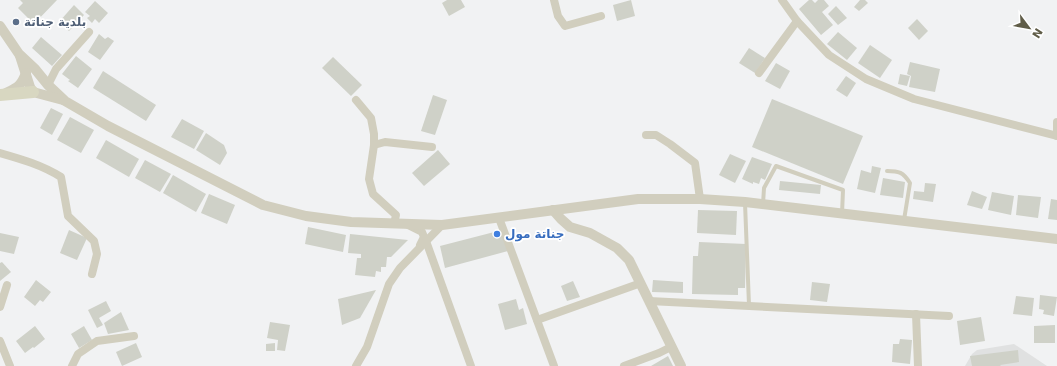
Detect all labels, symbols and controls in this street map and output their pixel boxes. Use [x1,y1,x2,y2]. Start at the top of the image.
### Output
north arrow [1009,8,1049,48]
place label: بلدية جناتة [24,15,86,29]
marker: بلدية جناتة [11,17,21,27]
text: N [1029,26,1045,40]
place label: جناتة مول [505,227,564,242]
marker: جناتة مول [492,229,502,239]

